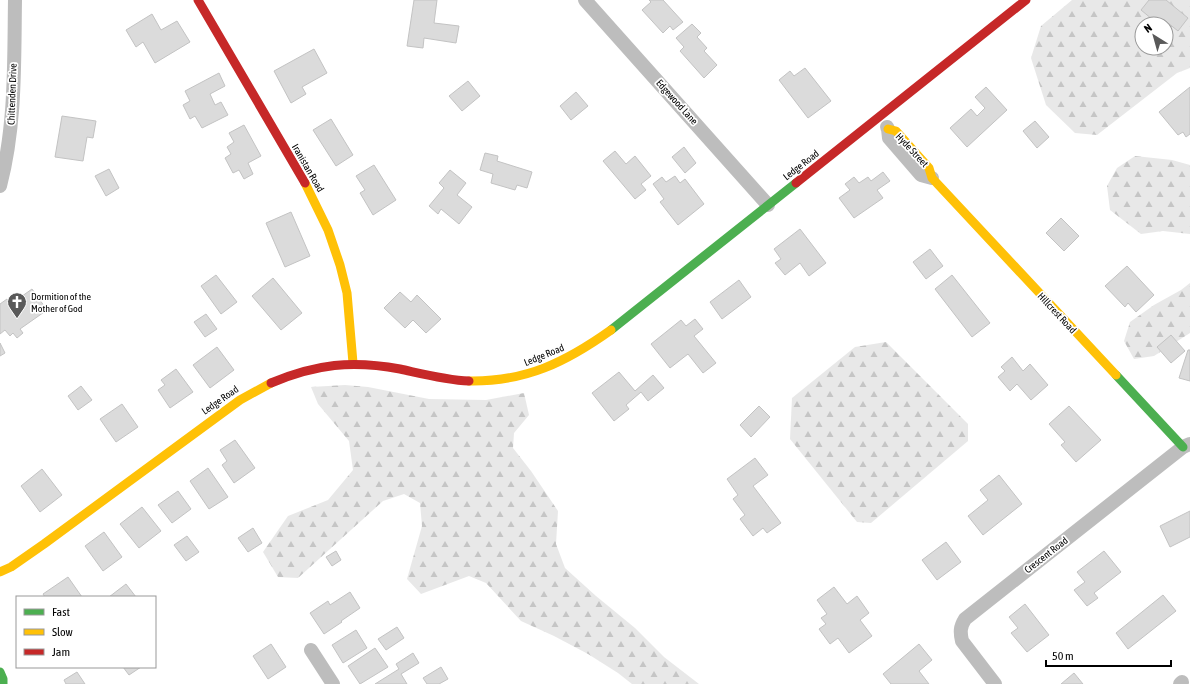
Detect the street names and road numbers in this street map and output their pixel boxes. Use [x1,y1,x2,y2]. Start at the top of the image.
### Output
street label: Chittenden Drive [5,63,19,125]
street label: Edgewood Lane [654,77,700,127]
street label: Hyde Street [894,131,931,169]
street label: Iranistan Road [290,142,326,194]
street label: Ledge Road [781,148,821,182]
street label: Hillcrest Road [1035,290,1079,336]
street label: Ledge Road [522,342,566,368]
street label: Ledge Road [200,383,241,417]
street label: Crescent Road [1022,535,1070,575]

